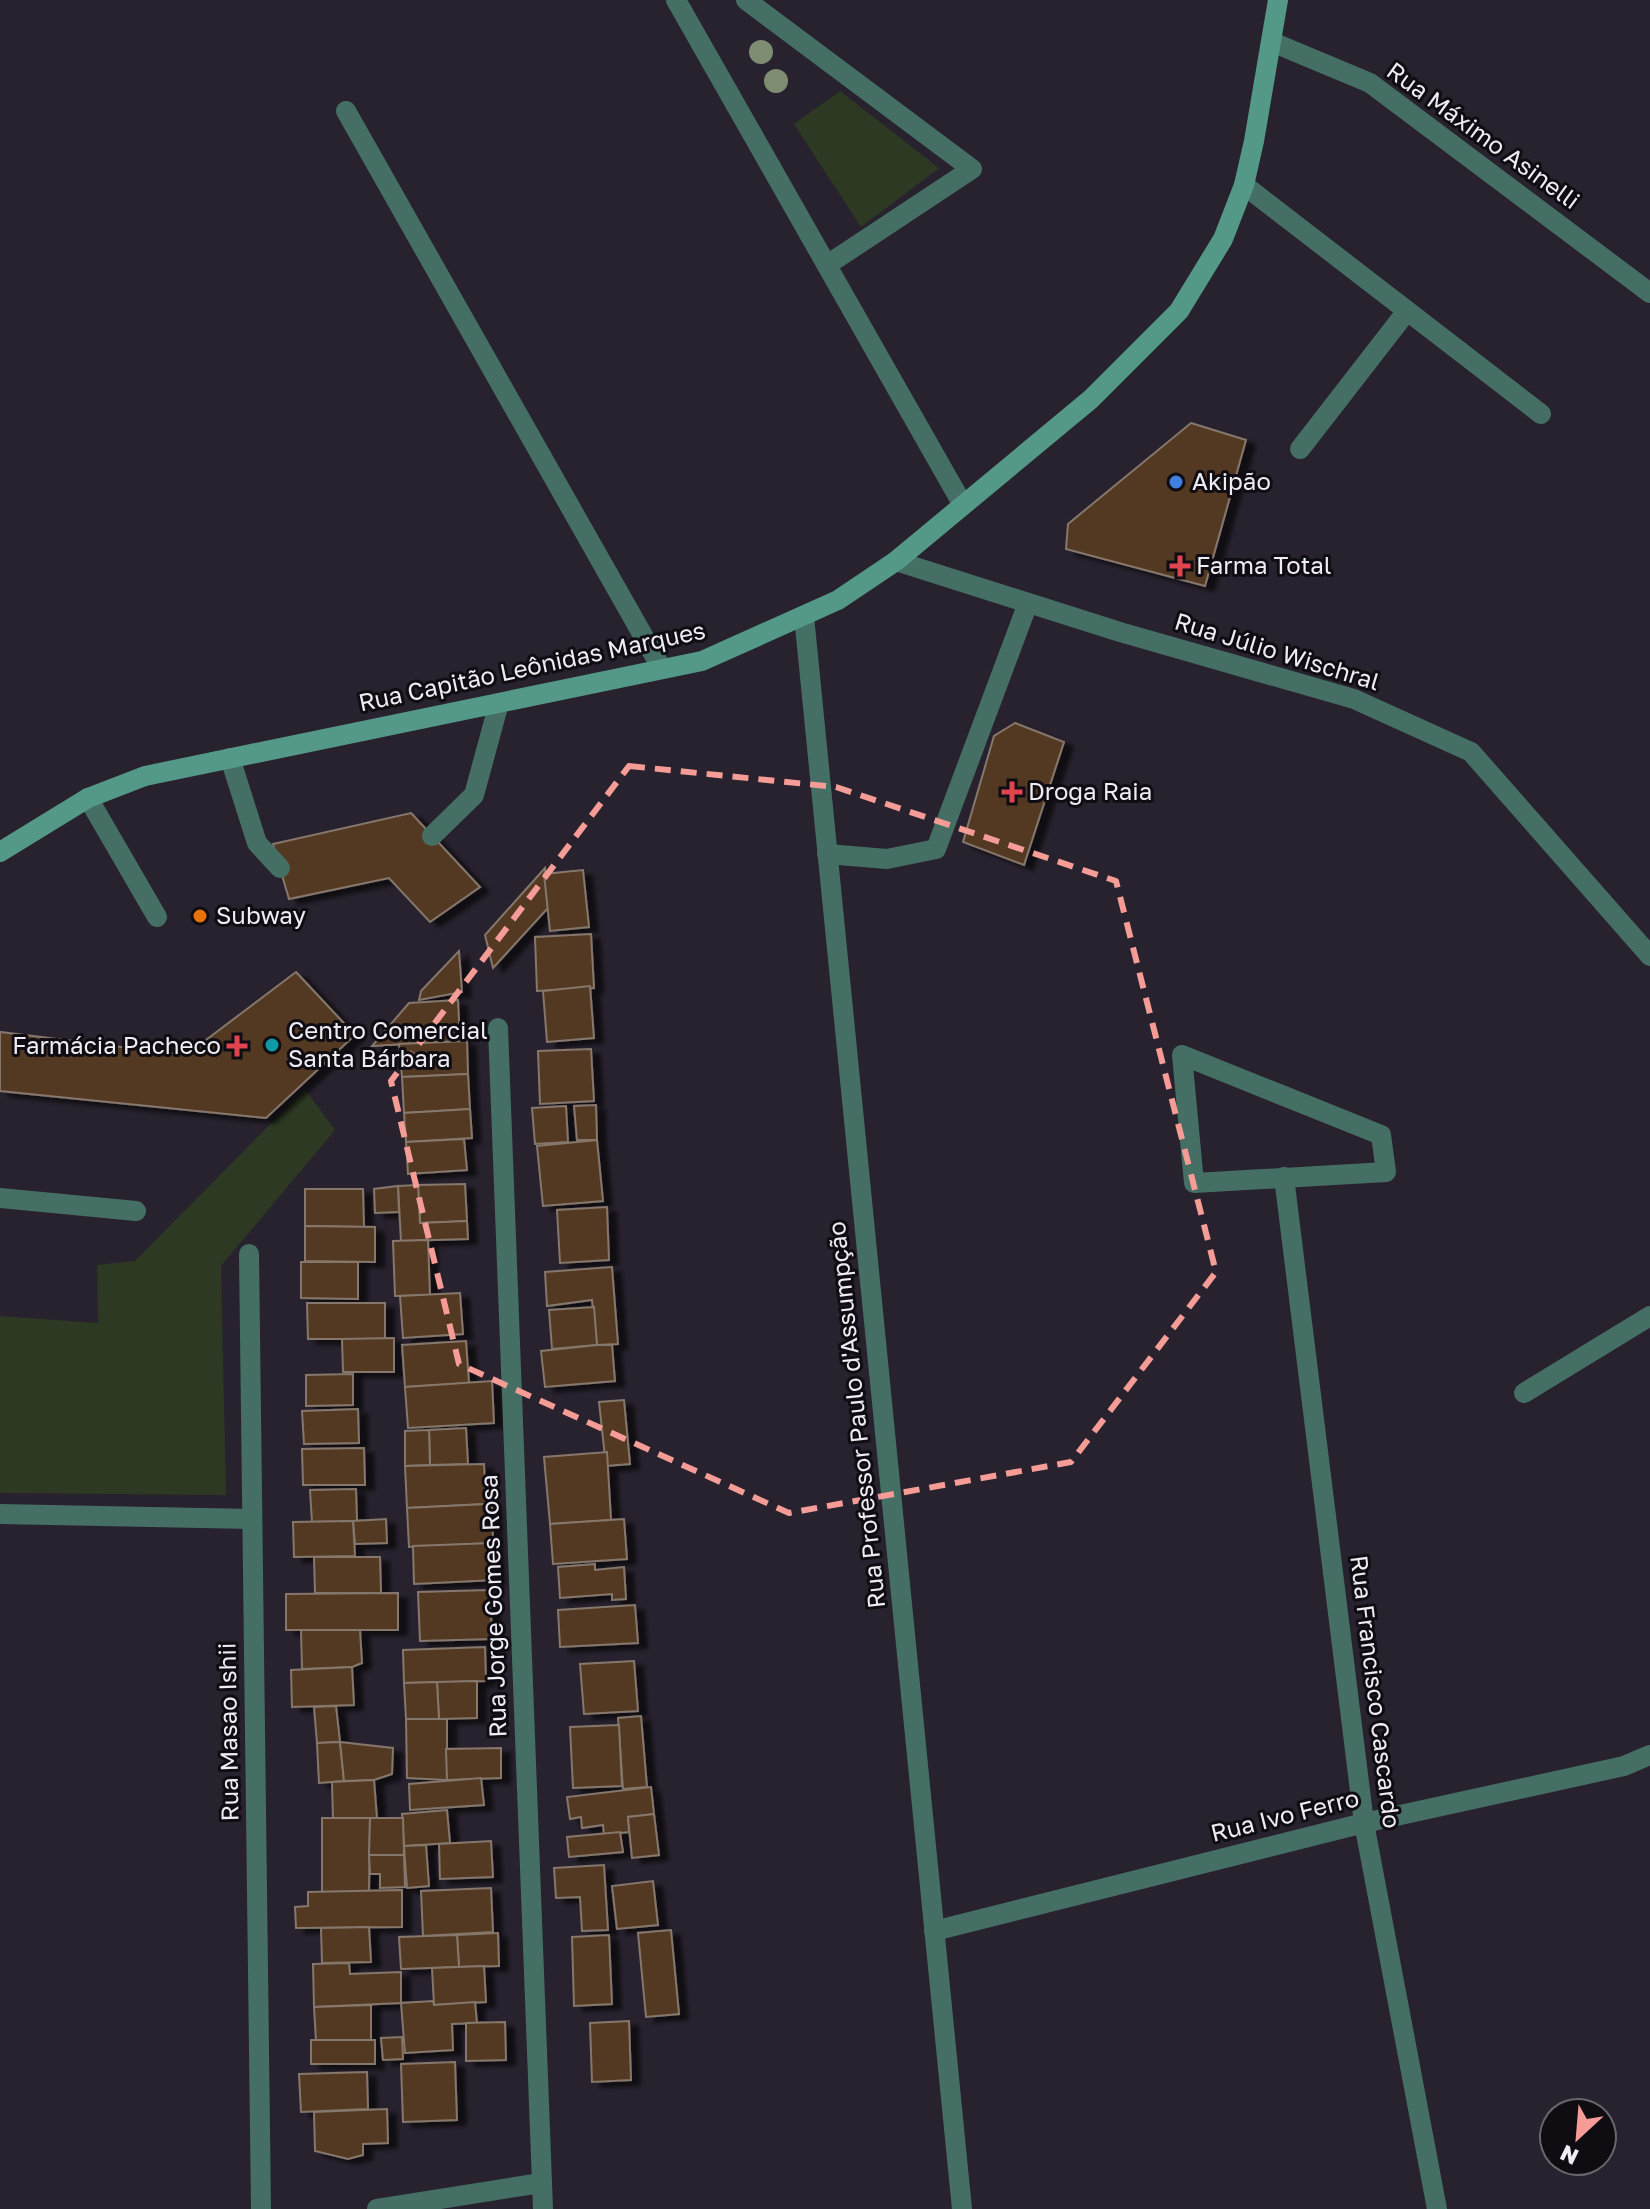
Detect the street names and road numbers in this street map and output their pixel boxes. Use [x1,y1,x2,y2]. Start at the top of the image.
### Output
street label: Rua Máximo Asinelli [1382,55,1586,214]
street label: Rua Júlio Wischral [1172,606,1383,696]
street label: Rua Capitão Leônidas Marques [356,615,708,716]
street label: Rua Professor Paulo d'Assumpção [821,1220,890,1610]
street label: Rua Jorge Gomes Rosa [473,1474,512,1738]
street label: Rua Francisco Cascardo [1345,1554,1408,1830]
street label: Rua Masao Ishii [211,1642,244,1822]
street label: Rua Ivo Ferro [1208,1782,1362,1847]

